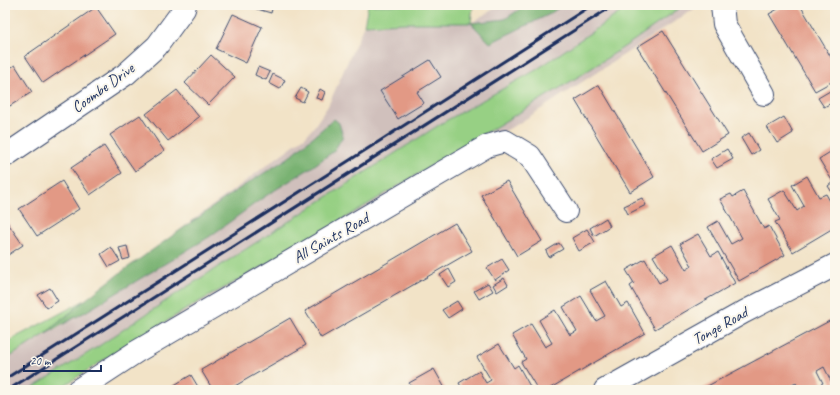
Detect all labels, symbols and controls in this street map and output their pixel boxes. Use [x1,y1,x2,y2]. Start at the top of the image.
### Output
street label: Coombe Drive [68,58,140,117]
street label: All Saints Road [290,207,375,268]
street label: Tonge Road [689,301,754,349]
scale bar [24,347,101,373]
text: 20 m [30,353,52,369]

